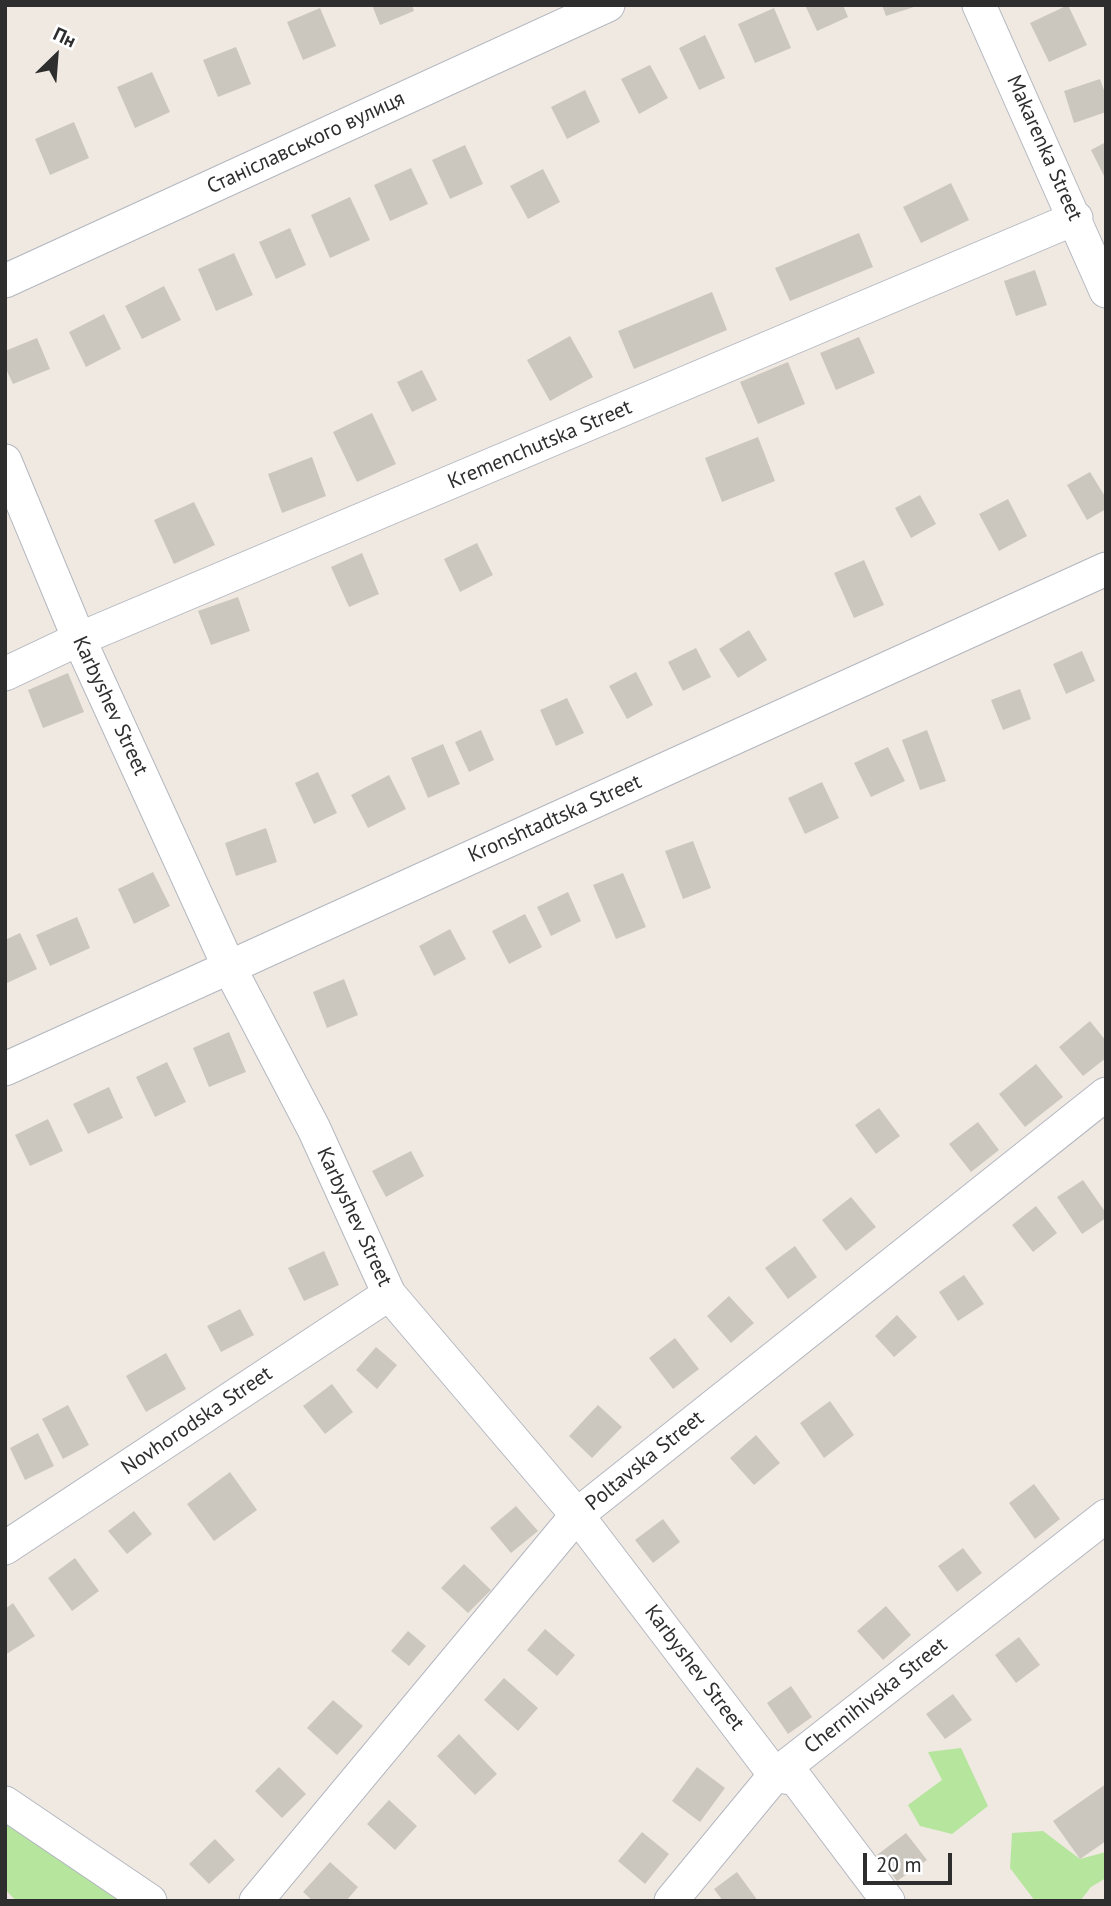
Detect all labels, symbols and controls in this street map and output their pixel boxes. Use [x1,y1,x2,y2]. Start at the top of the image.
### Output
north arrow [21,21,91,91]
text: Пн [50,21,80,53]
street label: Makarenka Street [1001,71,1087,225]
street label: Станіславського вулиця [203,86,409,200]
street label: Kremenchutska Street [444,395,636,495]
street label: Karbyshev Street [67,632,153,780]
street label: Kronshtadtska Street [464,769,646,869]
street label: Karbyshev Street [311,1143,397,1291]
street label: Novhorodska Street [117,1361,277,1481]
street label: Poltavska Street [581,1406,709,1516]
street label: Karbyshev Street [639,1600,749,1736]
street label: Chernihivska Street [800,1632,952,1760]
scale bar [866,1840,955,1884]
text: 20 m [876,1851,922,1878]

